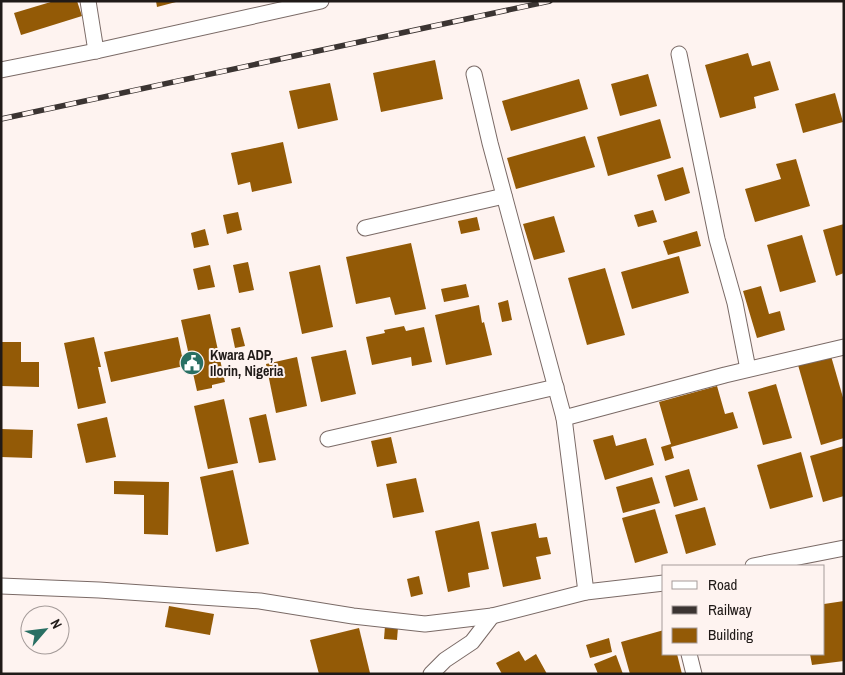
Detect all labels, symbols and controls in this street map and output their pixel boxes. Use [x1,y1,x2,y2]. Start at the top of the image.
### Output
place label: Kwara ADP, Ilorin, Nigeria [210,346,284,380]
public building icon: Kwara ADP, Ilorin, Nigeria [179,350,205,376]
legend [662,565,825,655]
text: Road [708,574,737,595]
text: Railway [708,599,753,620]
north arrow [20,605,70,655]
text: N [47,616,66,632]
text: Building [708,624,753,645]

